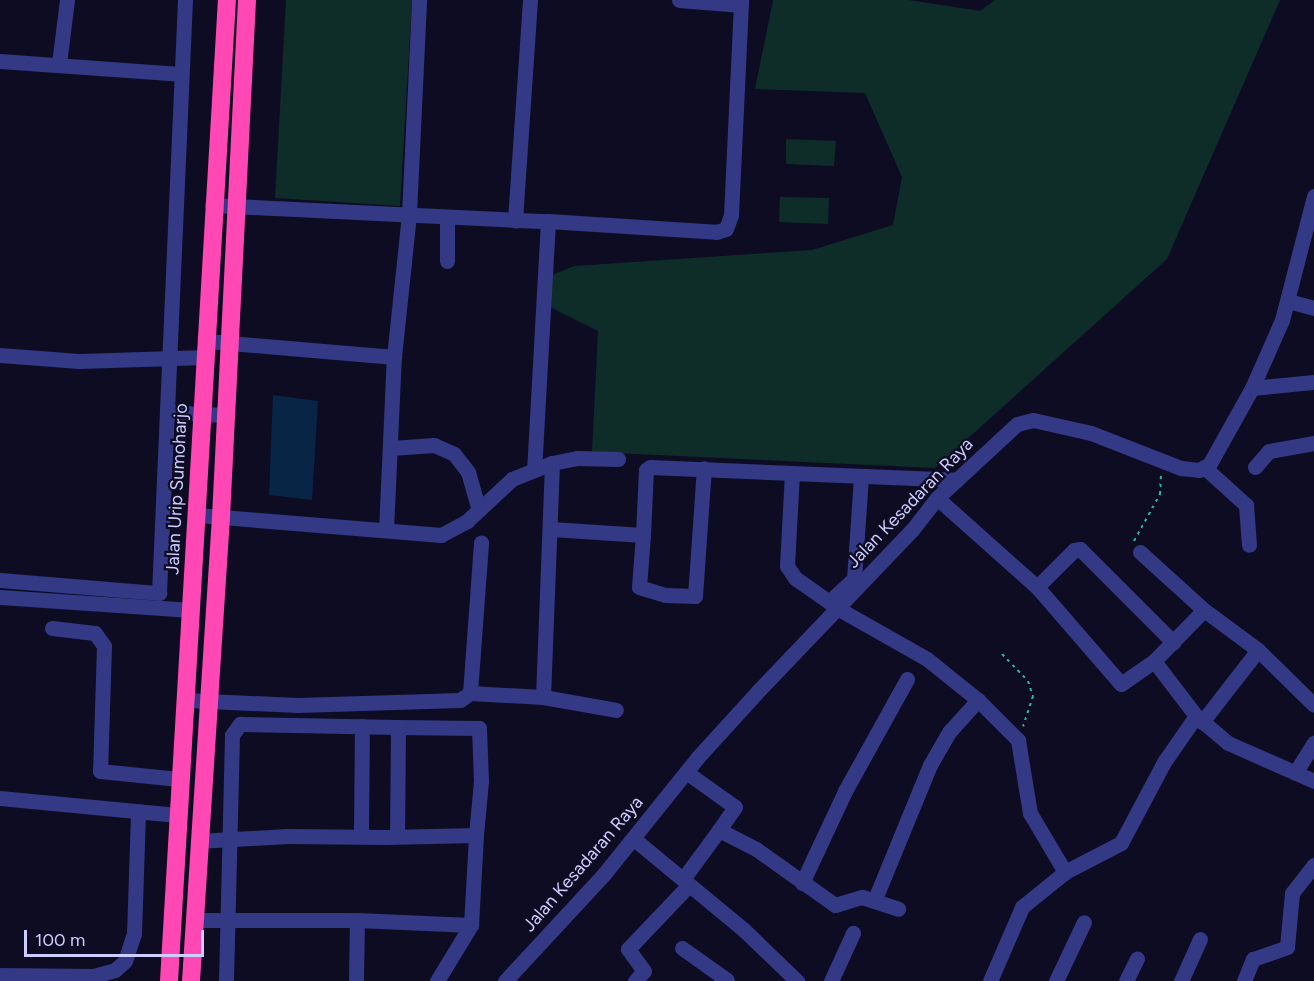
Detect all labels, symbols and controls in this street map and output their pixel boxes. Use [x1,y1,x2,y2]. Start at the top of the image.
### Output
street label: Jalan Urip Sumoharjo [162,403,192,575]
street label: Jalan Kesadaran Raya [842,433,978,573]
street label: Jalan Kesadaran Raya [518,792,648,936]
scale bar [27,918,207,956]
text: 100 m [35,929,85,951]

